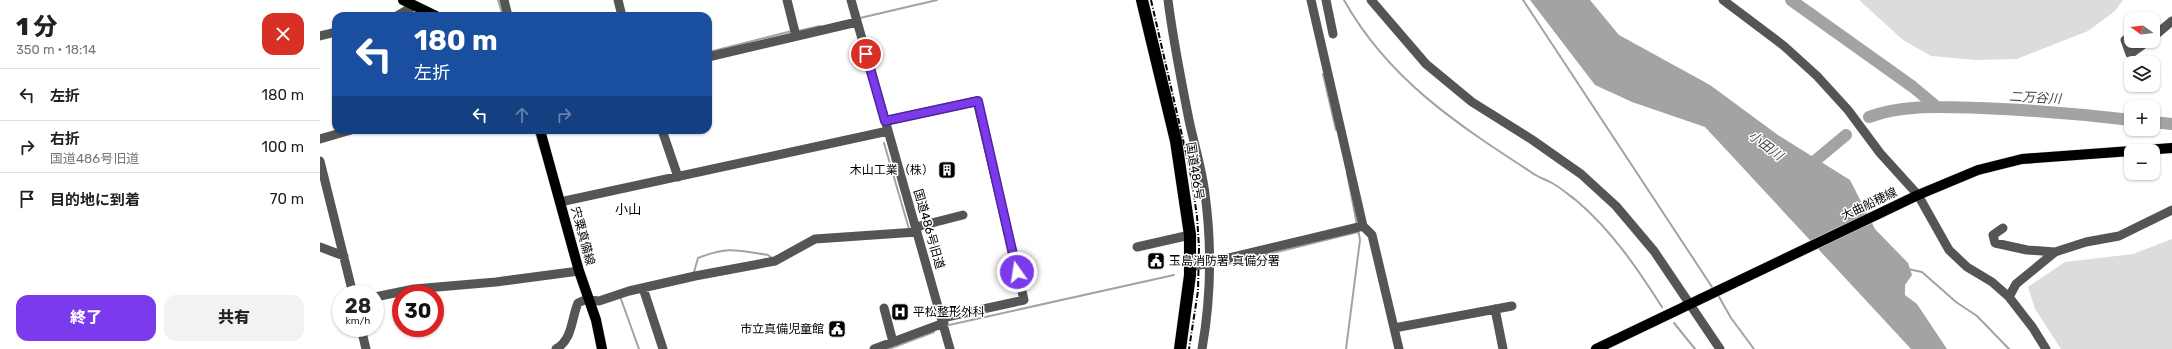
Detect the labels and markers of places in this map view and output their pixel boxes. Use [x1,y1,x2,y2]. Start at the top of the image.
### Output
pin [849,37,883,71]
building icon: 木山工業（株） [937,160,957,180]
place label: 木山工業（株） [850,163,934,177]
public building icon: 玉島消防署 真備分署 [1146,251,1166,271]
place label: 玉島消防署 真備分署 [1169,254,1280,268]
hospital icon: 平松整形外科 [890,302,910,322]
place label: 平松整形外科 [913,305,985,319]
public building icon: 市立真備児童館 [827,319,847,339]
place label: 市立真備児童館 [740,322,824,336]

